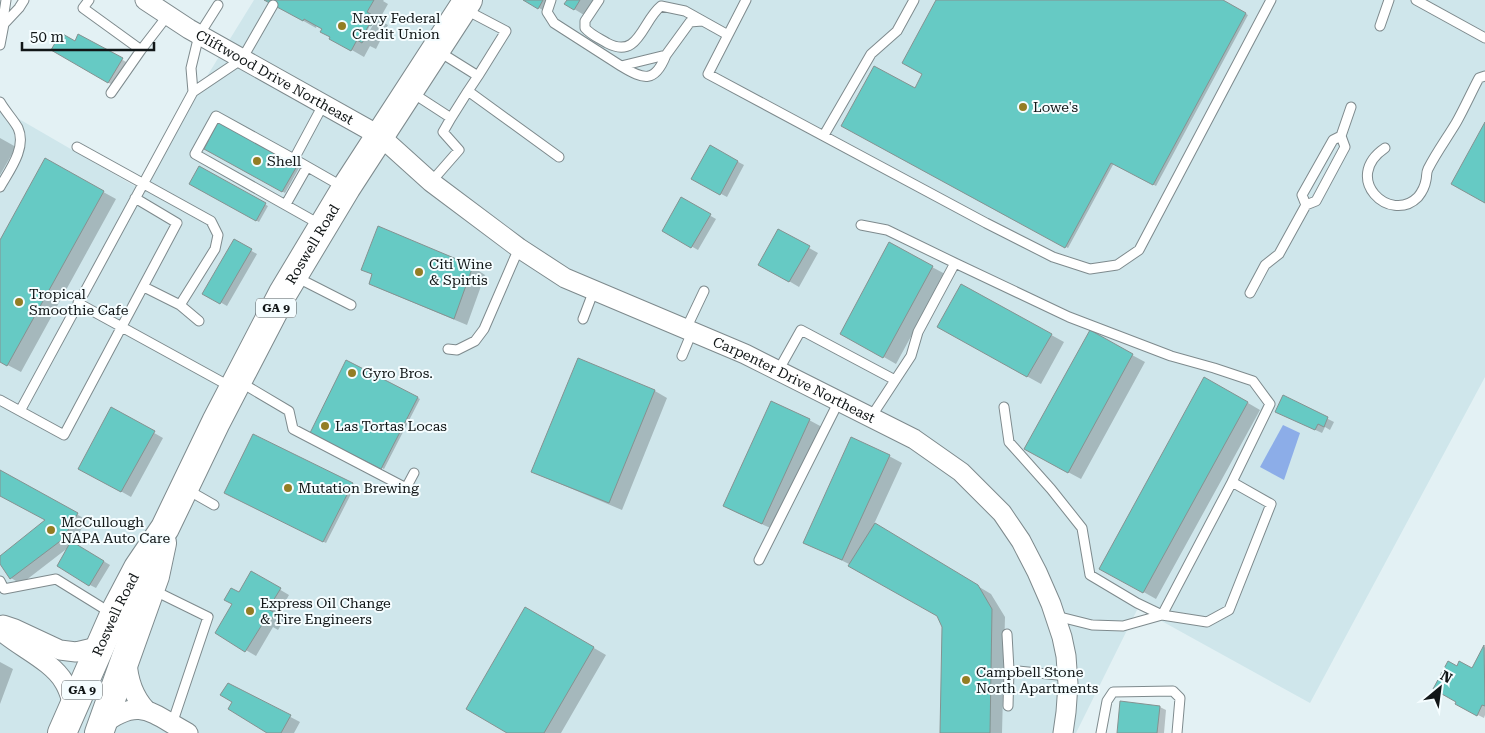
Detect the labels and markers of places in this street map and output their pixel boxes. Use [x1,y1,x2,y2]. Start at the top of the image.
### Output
place label: Navy Federal Credit Union [352,10,441,42]
marker: Navy Federal Credit Union [336,20,348,32]
place label: Lowe's [1033,99,1079,115]
marker: Lowe's [1017,101,1029,113]
place label: Shell [267,153,302,169]
marker: Shell [251,155,263,167]
place label: Citi Wine & Spirtis [429,256,493,288]
marker: Citi Wine & Spirtis [413,266,425,278]
place label: Tropical Smoothie Cafe [29,286,129,318]
marker: Tropical Smoothie Cafe [13,296,25,308]
place label: Gyro Bros. [362,365,433,381]
marker: Gyro Bros. [346,367,358,379]
place label: Las Tortas Locas [335,418,447,434]
marker: Las Tortas Locas [319,420,331,432]
place label: Mutation Brewing [298,480,419,496]
marker: Mutation Brewing [282,482,294,494]
place label: McCullough NAPA Auto Care [61,514,170,546]
marker: McCullough NAPA Auto Care [45,524,57,536]
place label: Express Oil Change & Tire Engineers [260,595,391,627]
marker: Express Oil Change & Tire Engineers [244,605,256,617]
place label: Campbell Stone North Apartments [976,664,1099,696]
marker: Campbell Stone North Apartments [960,674,972,686]

